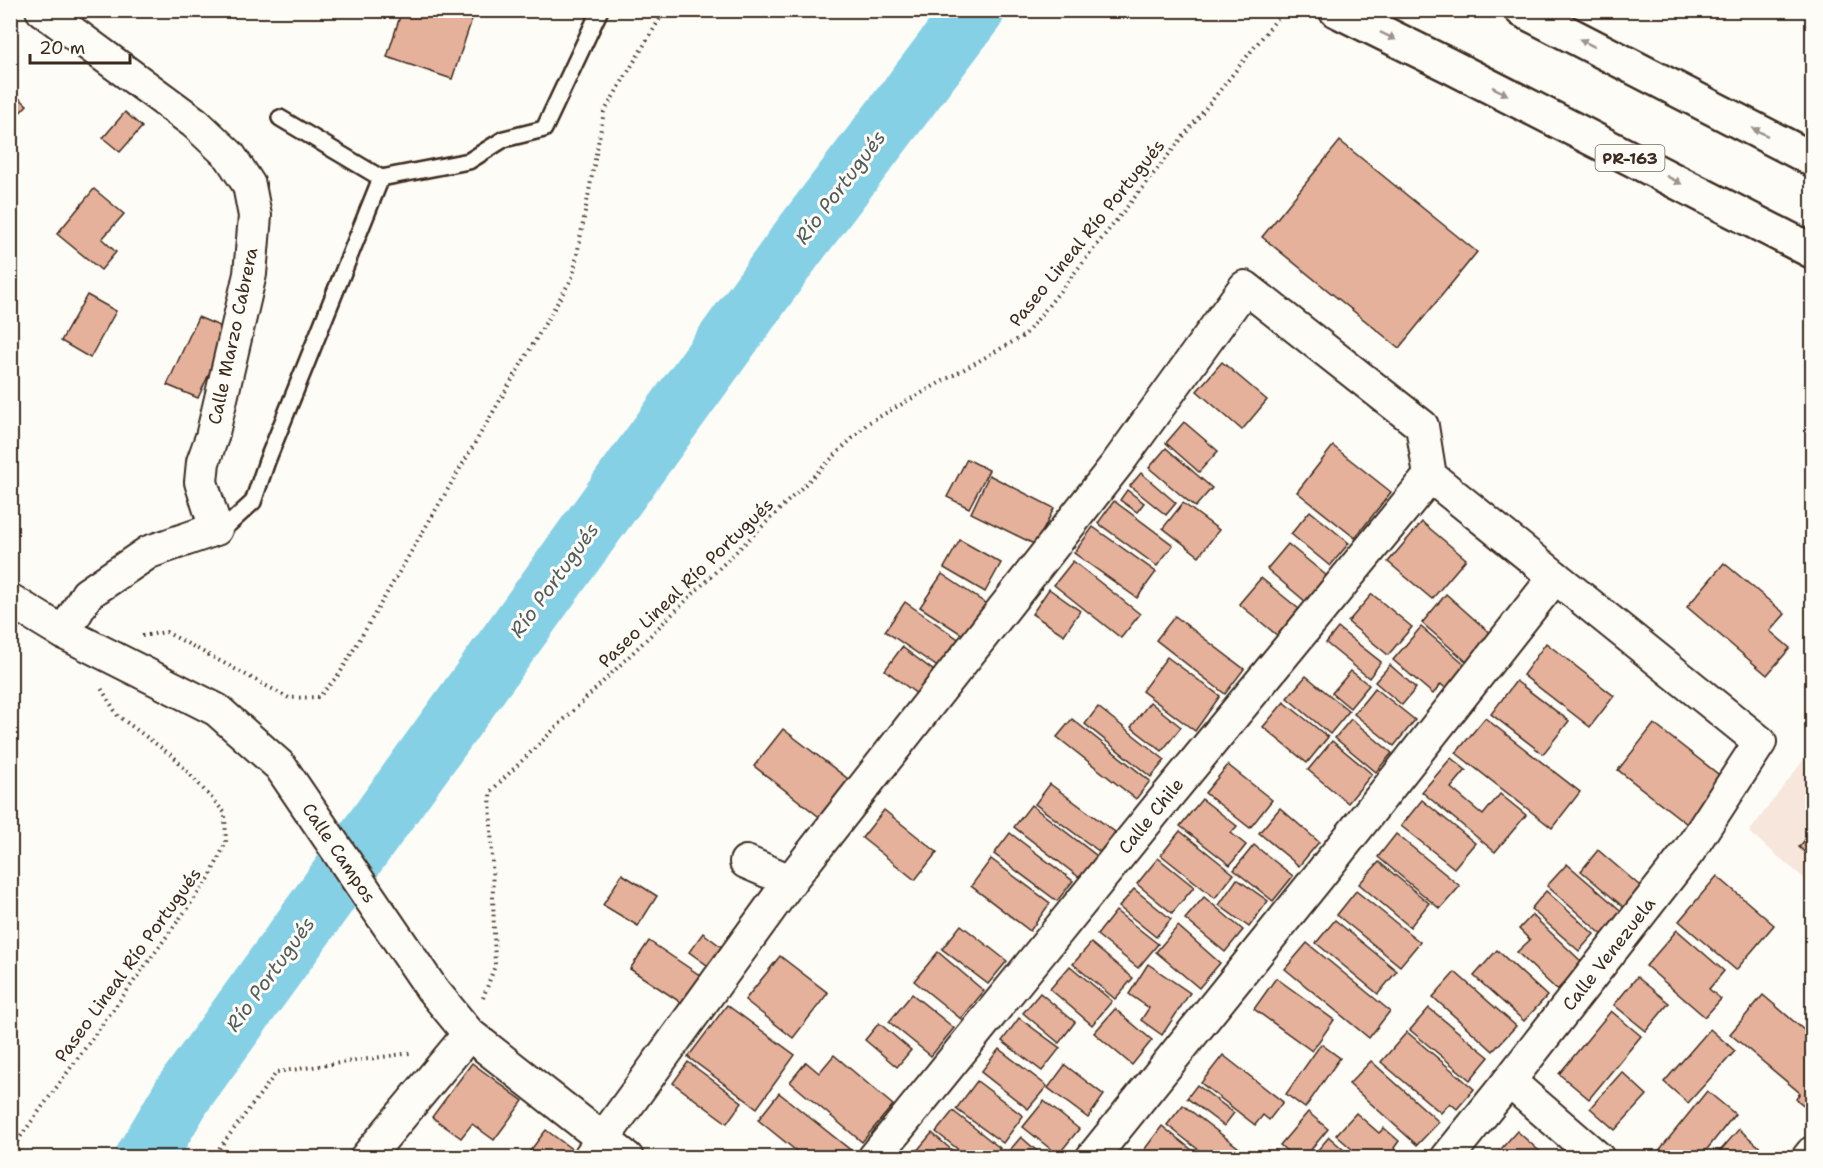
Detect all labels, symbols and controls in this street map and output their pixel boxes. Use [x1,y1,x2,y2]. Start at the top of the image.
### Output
scale bar [30,27,130,65]
one-way arrow [1380,31,1397,41]
text: 20 m [39,36,85,60]
one-way arrow [1578,39,1595,48]
one-way arrow [1491,86,1509,96]
water label: Río Portugués [789,125,891,249]
one-way arrow [1752,127,1769,137]
street label: Paseo Lineal Río Portugués [1004,134,1170,332]
road number: PR-163 [1596,145,1664,171]
one-way arrow [1665,175,1682,185]
street label: Calle Marzo Cabrera [203,245,263,427]
street label: Paseo Lineal Río Portugués [593,493,779,673]
water label: Río Portugués [504,517,604,643]
street label: Calle Chile [1113,773,1189,859]
street label: Calle Campos [297,798,381,908]
street label: Paseo Lineal Río Portugués [49,863,207,1067]
street label: Calle Venezuela [1557,892,1661,1016]
water label: Río Portugués [220,911,320,1037]

